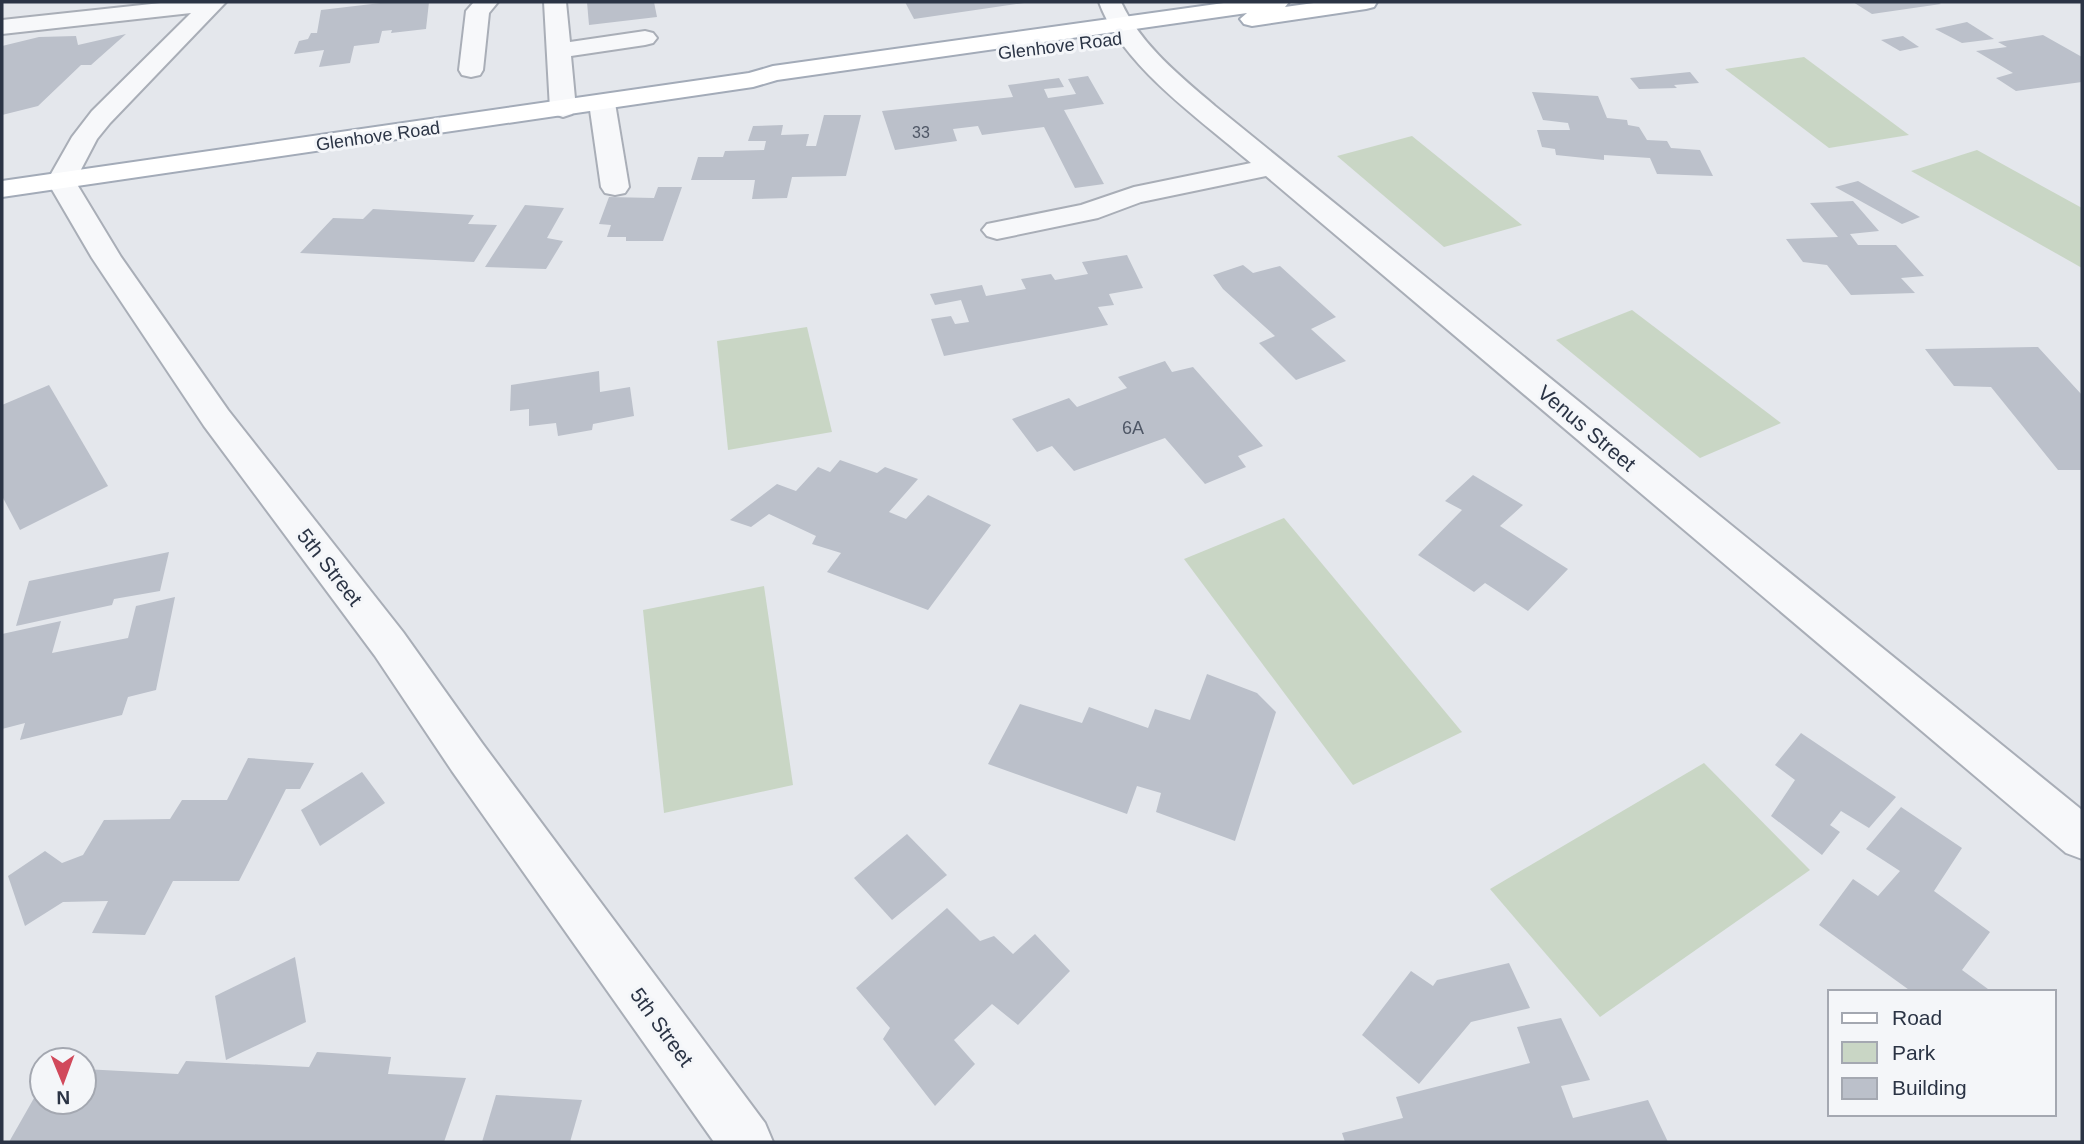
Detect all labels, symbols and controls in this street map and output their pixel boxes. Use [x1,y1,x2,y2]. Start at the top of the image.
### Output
street label: Glenhove Road [997,28,1123,64]
street label: Glenhove Road [315,117,441,155]
house number: 33 [912,124,930,141]
street label: Venus Street [1534,381,1641,476]
house number: 6A [1122,418,1144,438]
street label: 5th Street [293,524,367,610]
street label: 5th Street [626,983,698,1071]
legend [1828,990,2056,1116]
text: Road [1892,1006,1942,1029]
text: Park [1892,1041,1936,1064]
north arrow [28,1046,98,1116]
text: Building [1892,1076,1967,1099]
text: N [56,1087,70,1108]

